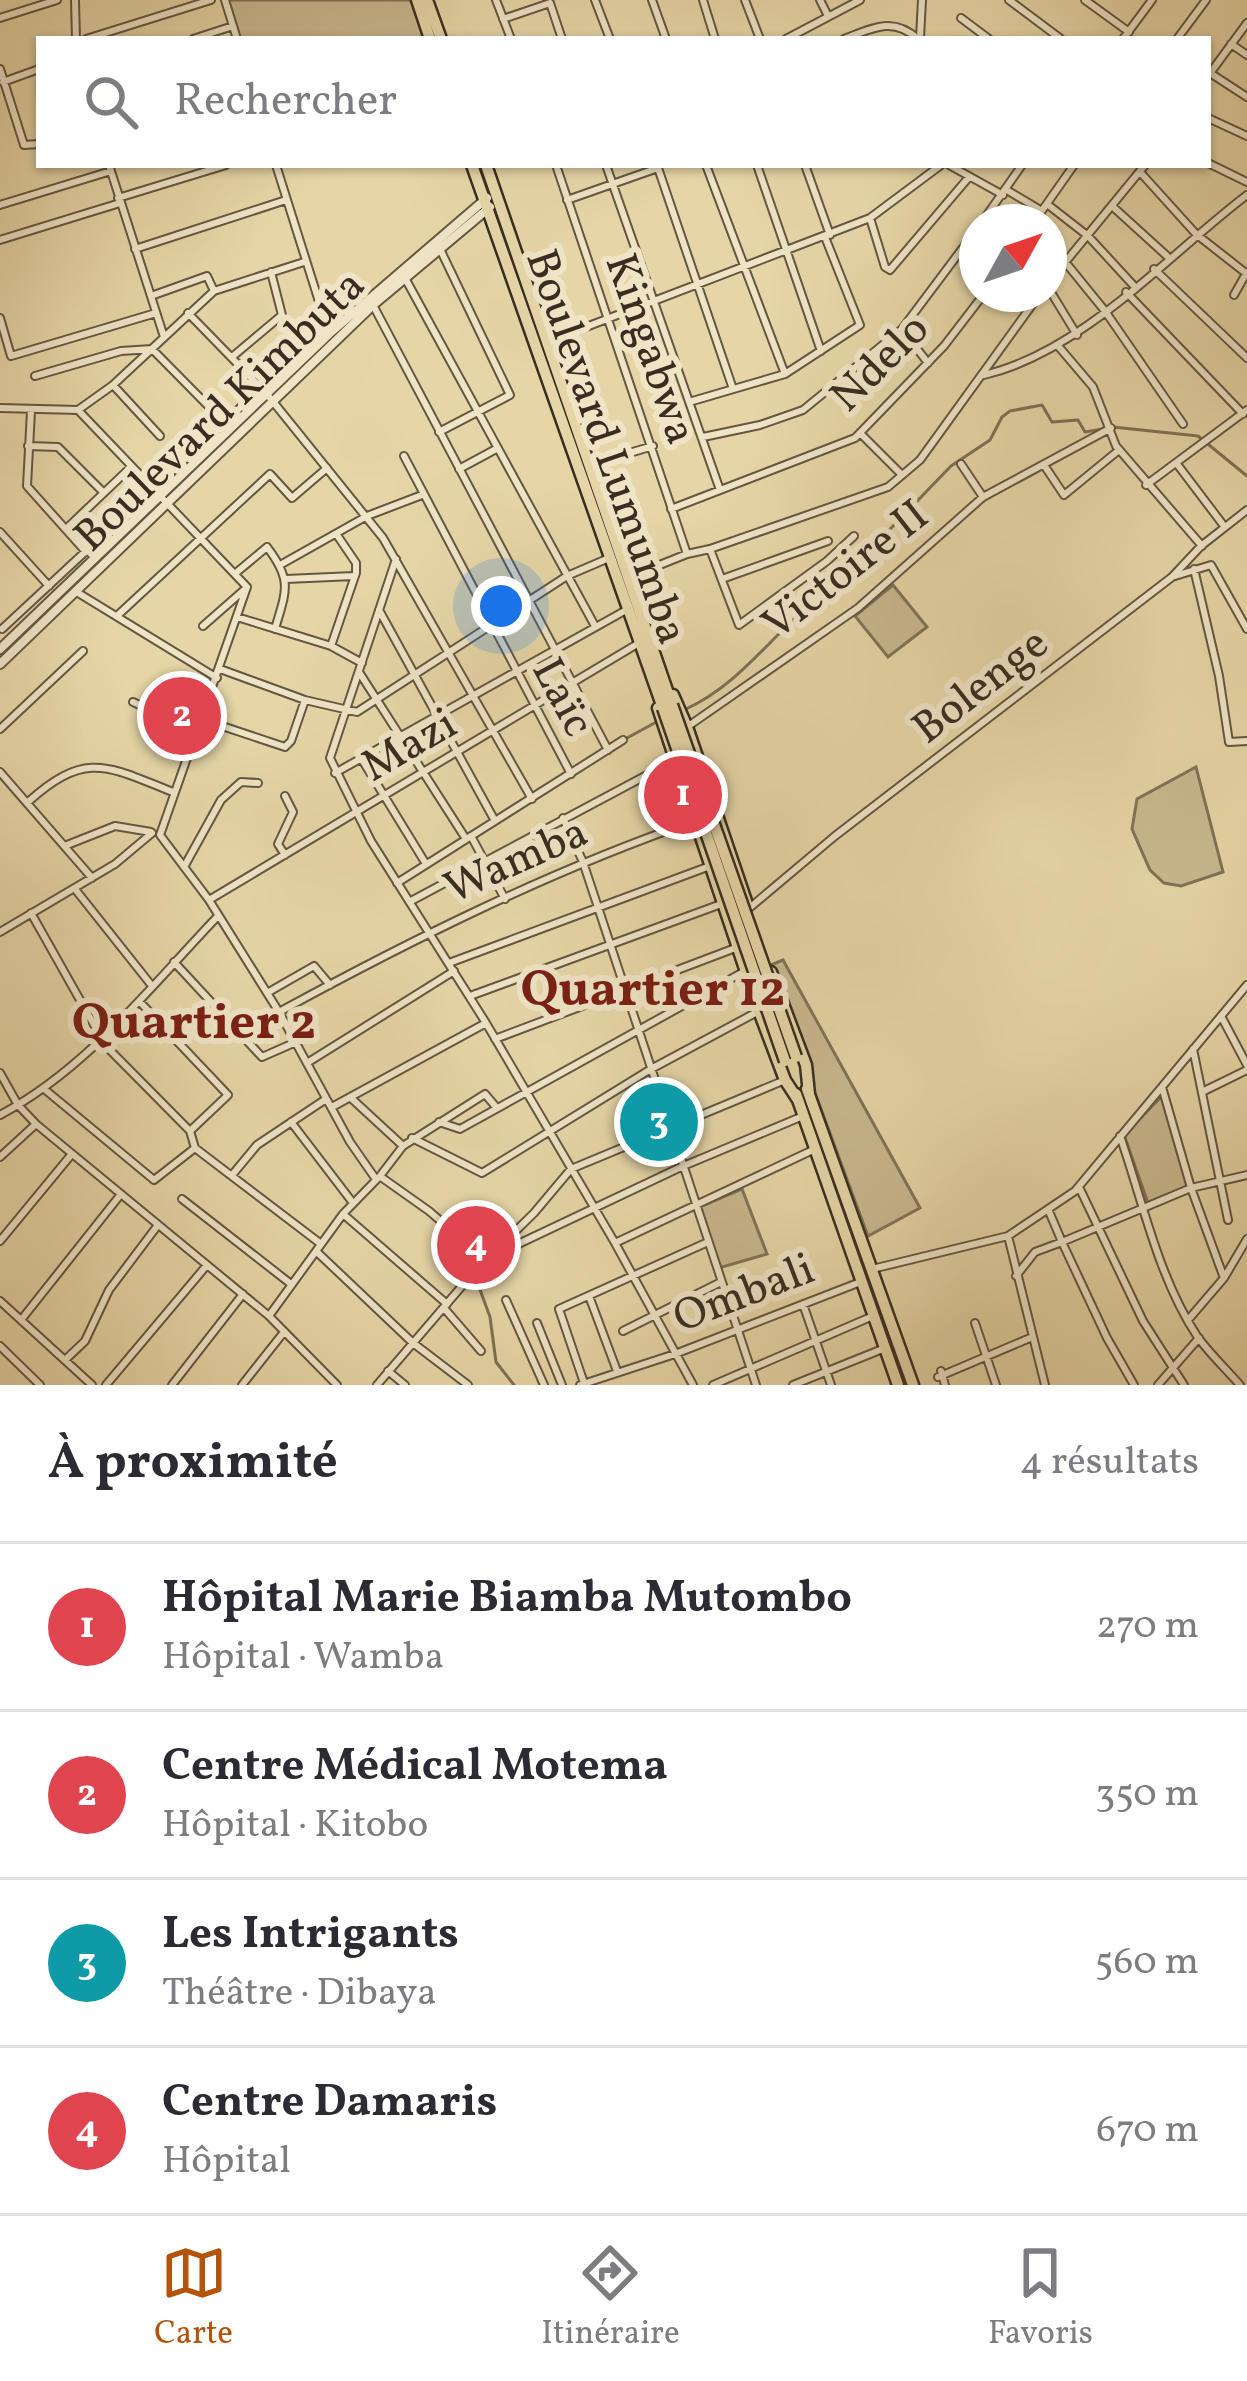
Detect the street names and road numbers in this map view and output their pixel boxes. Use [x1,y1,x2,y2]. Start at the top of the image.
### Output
street label: Boulevard Lumumba [508,242,702,653]
street label: Kingabwa [587,246,711,453]
street label: Boulevard Kimbuta [61,256,381,568]
street label: Ndelo [817,300,945,428]
street label: Victoire II [750,486,943,657]
street label: Bolenge [900,614,1063,761]
street label: Laïc [514,647,608,749]
street label: Mazi [351,695,469,799]
street label: Wamba [435,803,599,922]
street label: Ombali [665,1239,824,1351]

